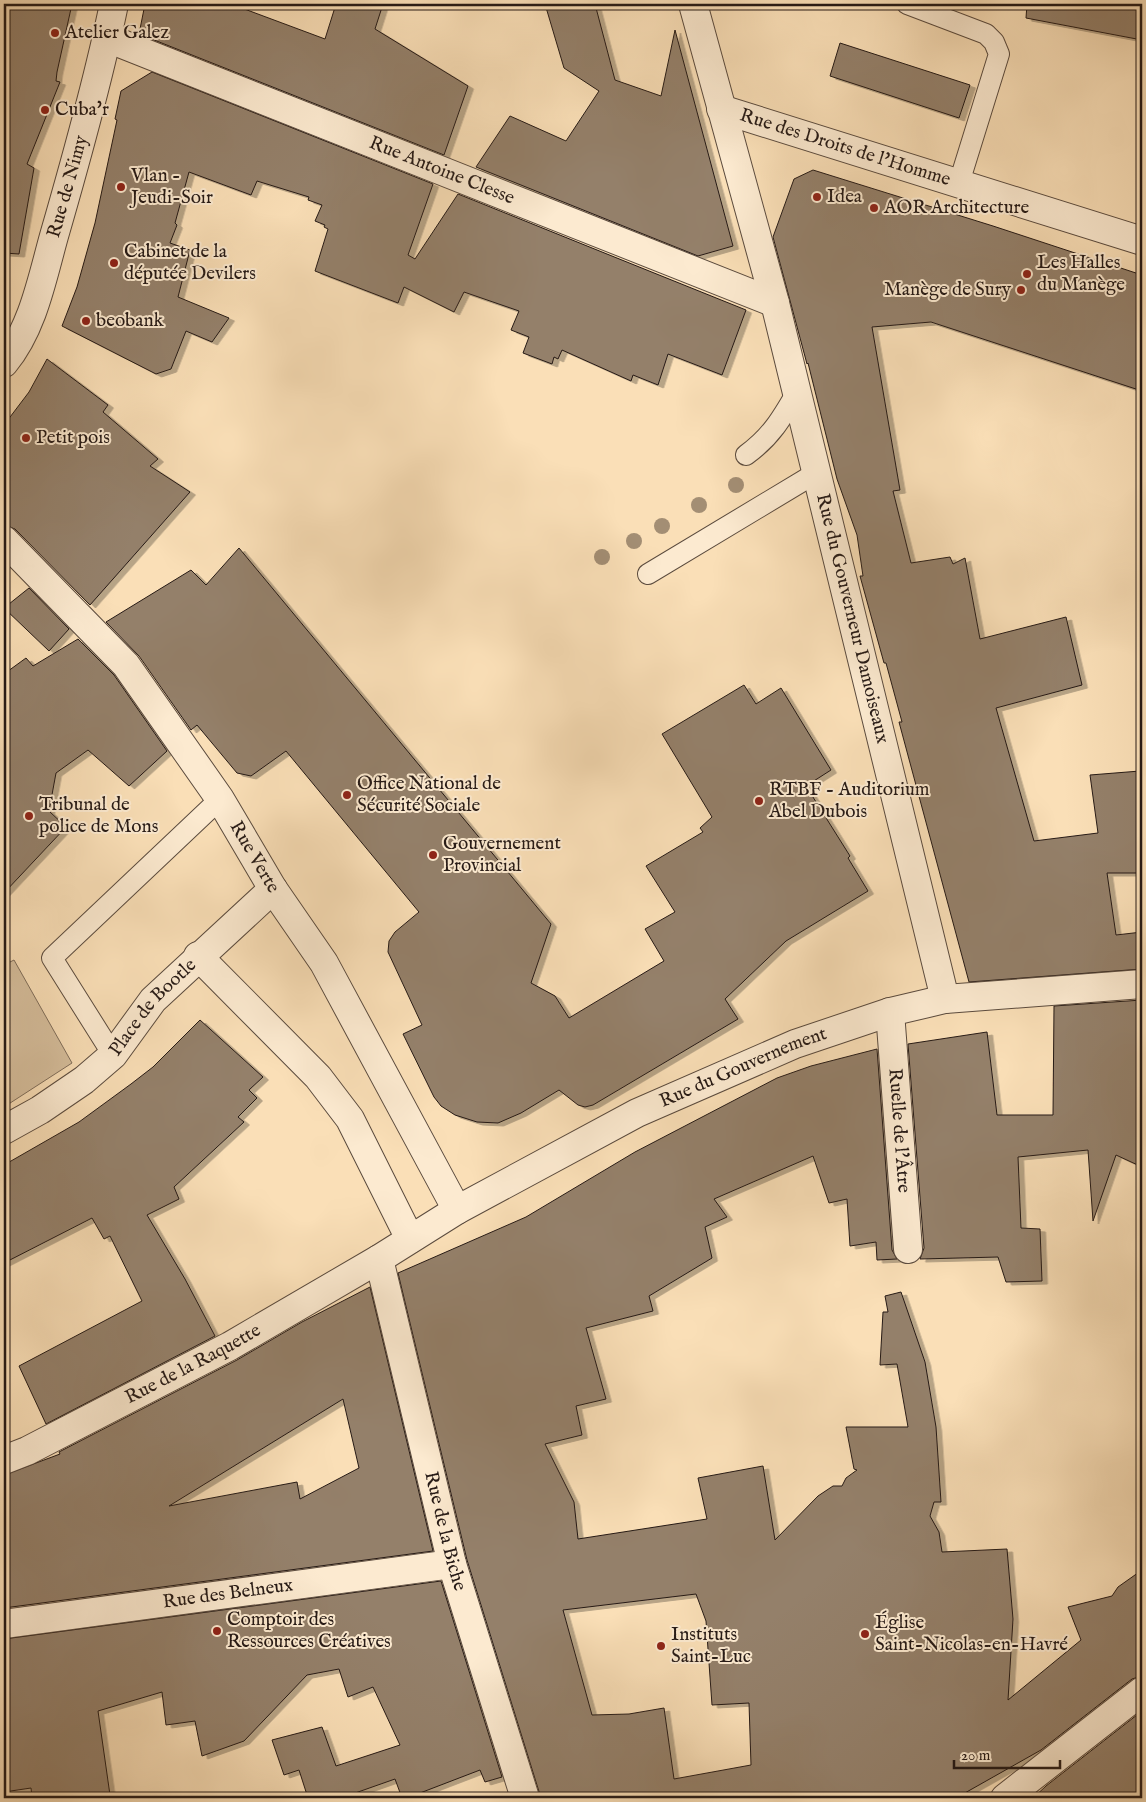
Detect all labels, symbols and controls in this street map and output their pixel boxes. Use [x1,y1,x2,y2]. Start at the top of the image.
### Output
place label: Atelier Galez [64,21,169,45]
marker: Atelier Galez [49,27,61,39]
place label: Cuba'r [55,98,109,122]
marker: Cuba'r [39,104,51,116]
street label: Rue des Droits de l'Homme [737,104,954,192]
street label: Rue Antoine Clesse [365,131,518,210]
street label: Rue de Nimy [42,132,94,241]
place label: Vlan - Jeudi-Soir [129,164,213,210]
marker: Vlan - Jeudi-Soir [115,181,127,193]
place label: Idea [827,185,863,209]
marker: Idea [811,191,823,203]
place label: AOR Architecture [883,196,1029,220]
marker: AOR Architecture [868,202,880,214]
place label: Cabinet de la députée Devilers [124,240,256,286]
place label: Les Halles du Manège [1037,251,1125,297]
marker: Cabinet de la députée Devilers [108,257,120,269]
marker: Les Halles du Manège [1021,268,1033,280]
place label: Manège de Sury [884,278,1012,302]
marker: Manège de Sury [1015,284,1027,296]
place label: beobank [96,309,165,333]
marker: beobank [80,315,92,327]
place label: Petit pois [36,426,110,450]
marker: Petit pois [20,432,32,444]
street label: Rue du Gouverneur Damoiseaux [810,491,894,746]
place label: Office National de Sécurité Sociale [357,772,501,818]
place label: RTBF - Auditorium Abel Dubois [768,778,930,824]
marker: Office National de Sécurité Sociale [341,789,353,801]
place label: Tribunal de police de Mons [39,793,158,839]
marker: RTBF - Auditorium Abel Dubois [753,795,765,807]
marker: Tribunal de police de Mons [23,810,35,822]
street label: Rue Verte [224,817,285,898]
place label: Gouvernement Provincial [443,832,561,878]
marker: Gouvernement Provincial [427,849,439,861]
street label: Place de Bootle [104,953,202,1061]
street label: Rue du Gouvernement [656,1022,830,1114]
street label: Ruelle de l'Âtre [882,1068,916,1194]
street label: Rue de la Raquette [121,1318,265,1410]
street label: Rue de la Biche [418,1469,472,1594]
street label: Rue des Belneux [161,1573,295,1615]
place label: Comptoir des Ressources Créatives [227,1608,391,1654]
place label: Église Saint-Nicolas-en-Havré [875,1610,1068,1657]
place label: Instituts Saint-Luc [671,1623,751,1669]
marker: Comptoir des Ressources Créatives [211,1625,223,1637]
marker: Église Saint-Nicolas-en-Havré [859,1628,871,1640]
marker: Instituts Saint-Luc [655,1640,667,1652]
scale bar [954,1737,1060,1769]
text: 20 m [961,1746,991,1765]

